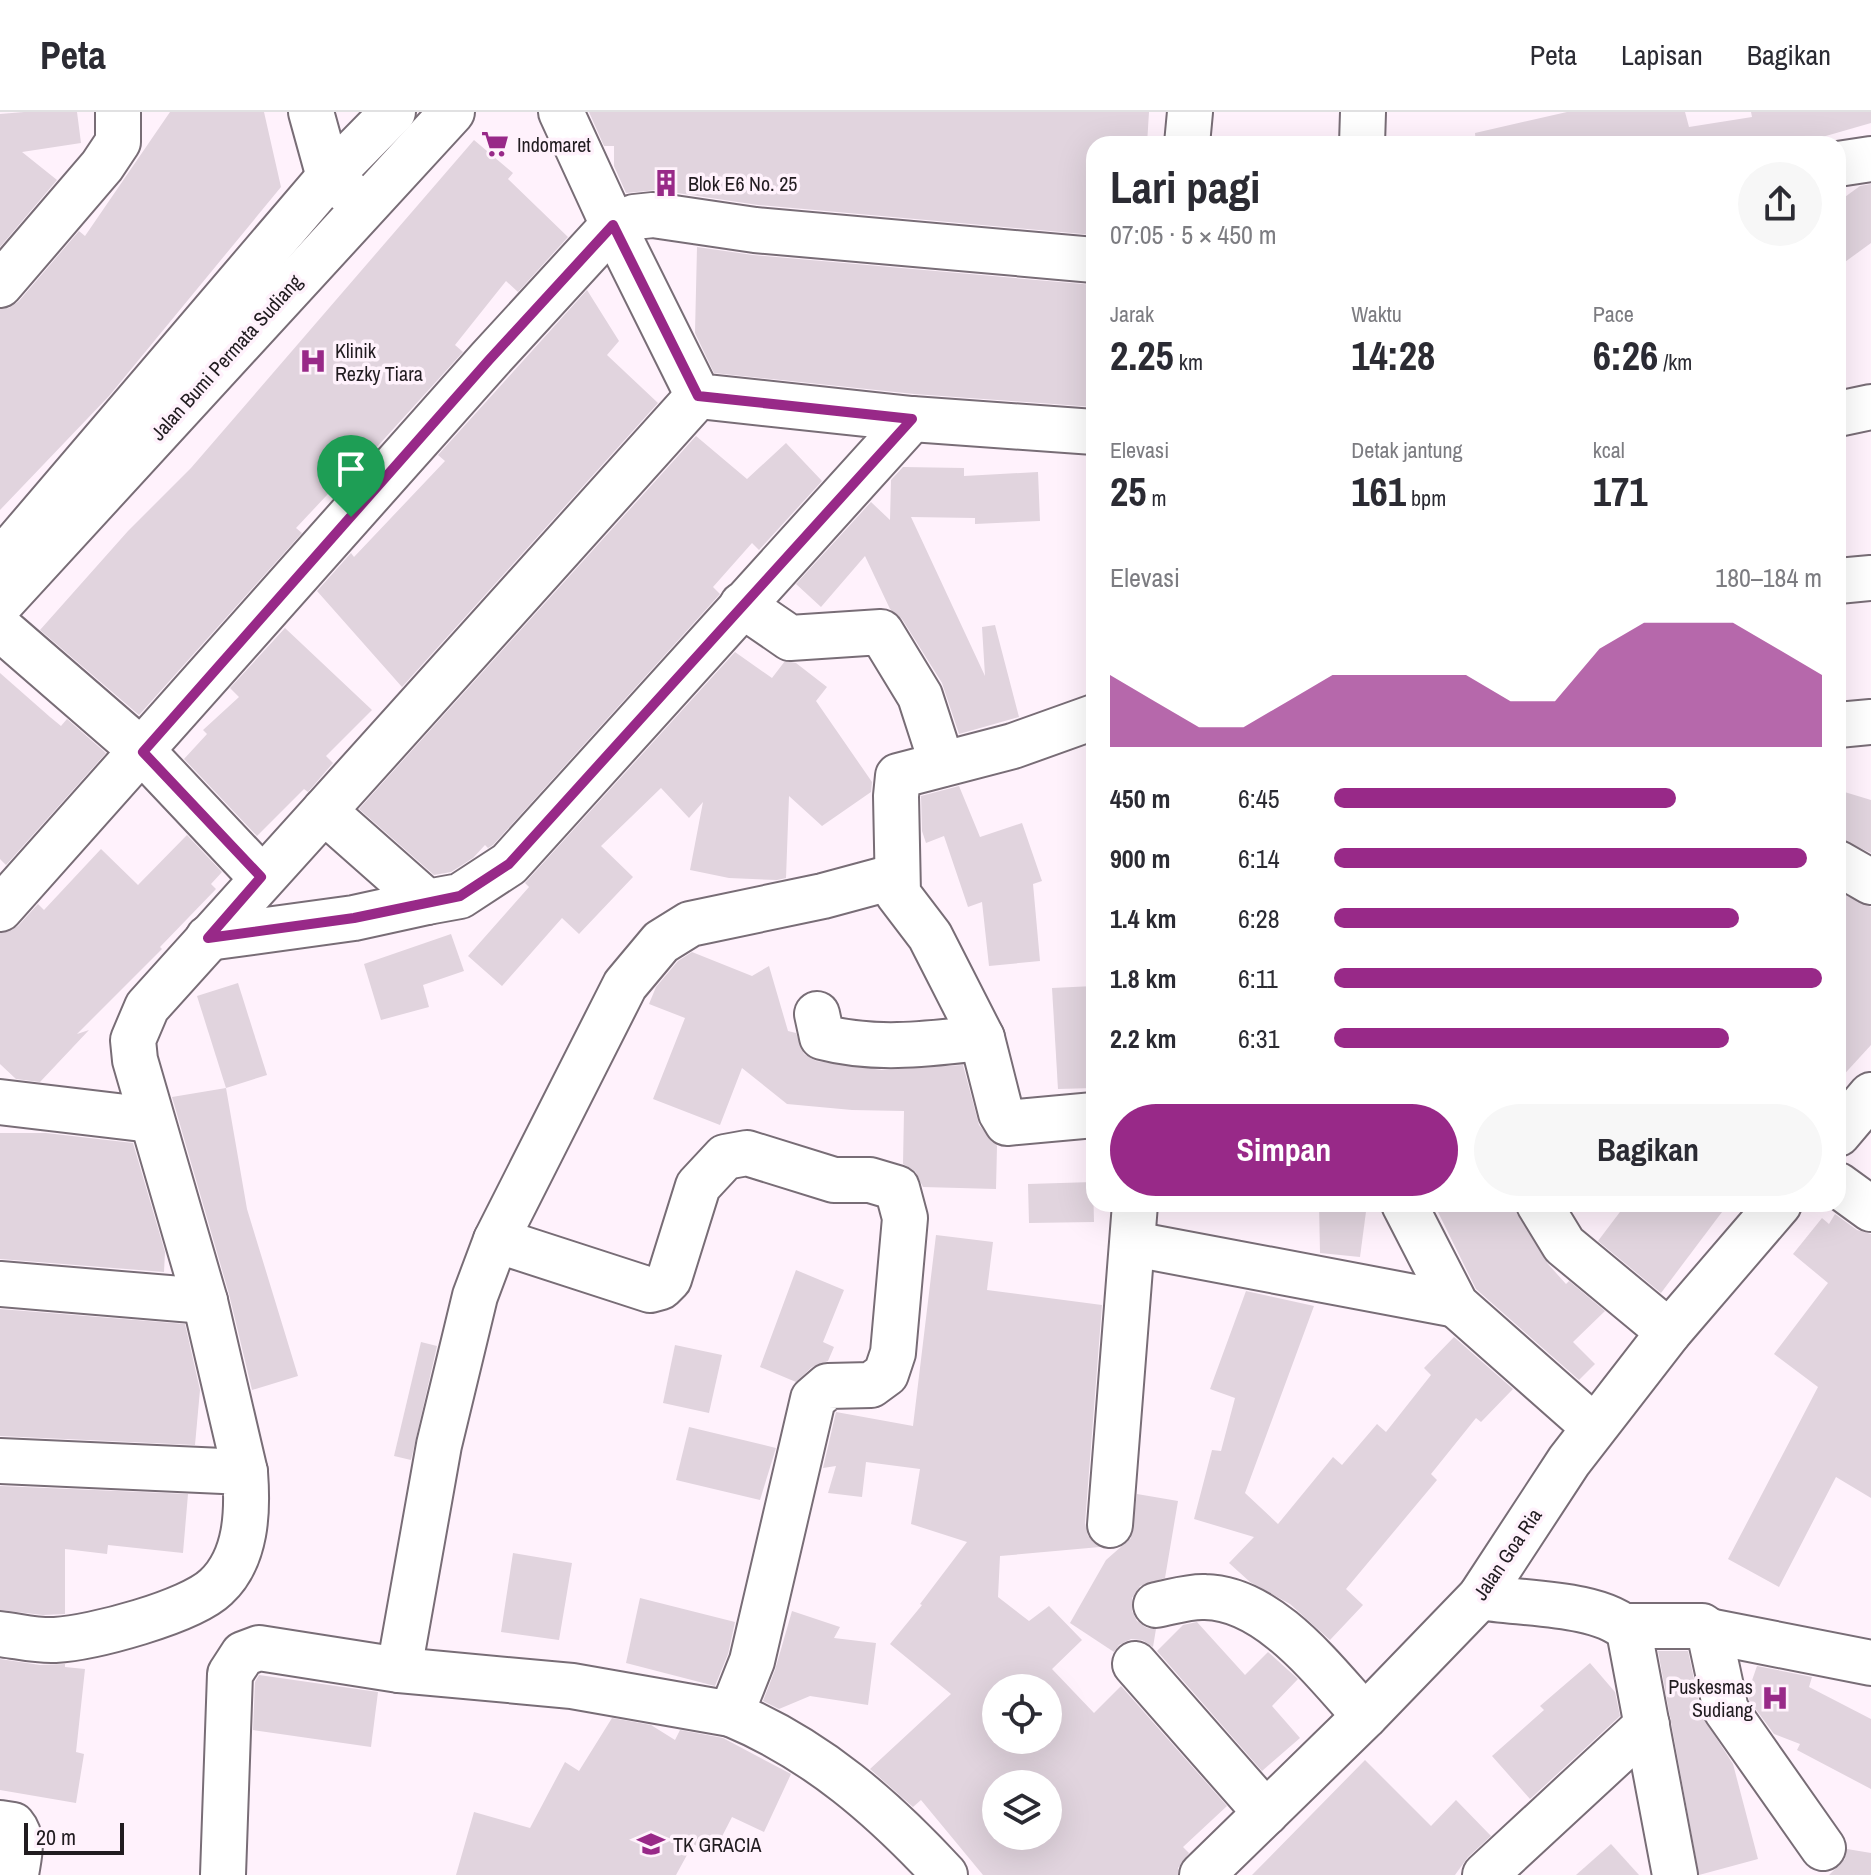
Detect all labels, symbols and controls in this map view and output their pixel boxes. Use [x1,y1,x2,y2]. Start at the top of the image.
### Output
text: Peta [40,30,106,81]
text: Peta [1530,36,1577,74]
text: Lapisan [1621,36,1703,74]
text: Bagikan [1747,36,1831,74]
supermarket icon: Indomaret [480,129,510,159]
place label: Indomaret [517,131,591,158]
text: Lari pagi [1110,157,1260,217]
button: share [1738,162,1822,246]
building icon: Blok E6 No. 25 [651,168,681,198]
place label: Blok E6 No. 25 [688,170,797,197]
text: 07:05 · 5 × 450 m [1110,217,1277,252]
street label: Jalan Bumi Permata Sudiang [144,268,308,446]
text: Jarak [1110,299,1154,329]
text: Waktu [1351,299,1402,329]
text: Pace [1593,299,1634,329]
text: 2.25 [1110,329,1174,382]
text: 14:28 [1351,329,1435,382]
text: 6:26 [1593,329,1658,382]
place label: Klinik Rezky Tiara [335,337,423,387]
hospital icon: Klinik Rezky Tiara [298,346,328,376]
text: km [1174,347,1203,377]
text: /km [1658,347,1692,377]
pin [317,435,385,517]
text: Elevasi [1110,435,1169,465]
text: Detak jantung [1351,435,1463,465]
text: kcal [1593,435,1625,465]
icon: arrive [329,447,373,491]
text: 25 [1110,465,1146,518]
text: 161 [1351,465,1406,518]
text: 171 [1593,465,1647,518]
text: m [1146,483,1167,513]
text: bpm [1406,483,1446,513]
text: Elevasi [1110,560,1180,595]
text: 180–184 m [1715,560,1822,595]
text: 450 m [1110,781,1170,816]
text: 6:45 [1238,781,1280,816]
text: 900 m [1110,841,1170,876]
text: 6:14 [1238,841,1280,876]
text: 1.4 km [1110,901,1176,936]
text: 6:28 [1238,901,1280,936]
text: 1.8 km [1110,961,1176,996]
text: 6:11 [1238,961,1278,996]
text: 2.2 km [1110,1021,1176,1056]
text: 6:31 [1238,1021,1280,1056]
button: Simpan [1110,1104,1458,1196]
button: Bagikan [1474,1104,1822,1196]
street label: Jalan Goa Ria [1466,1503,1548,1605]
place label: Puskesmas Sudiang [1668,1673,1753,1723]
map controls [982,1674,1062,1850]
button: locate [982,1674,1062,1754]
hospital icon: Puskesmas Sudiang [1760,1683,1790,1713]
button: layers [982,1770,1062,1850]
scale bar [24,1819,124,1855]
text: 20 m [36,1822,76,1852]
school or university icon: TK GRACIA [636,1829,666,1859]
place label: TK GRACIA [673,1831,761,1858]

